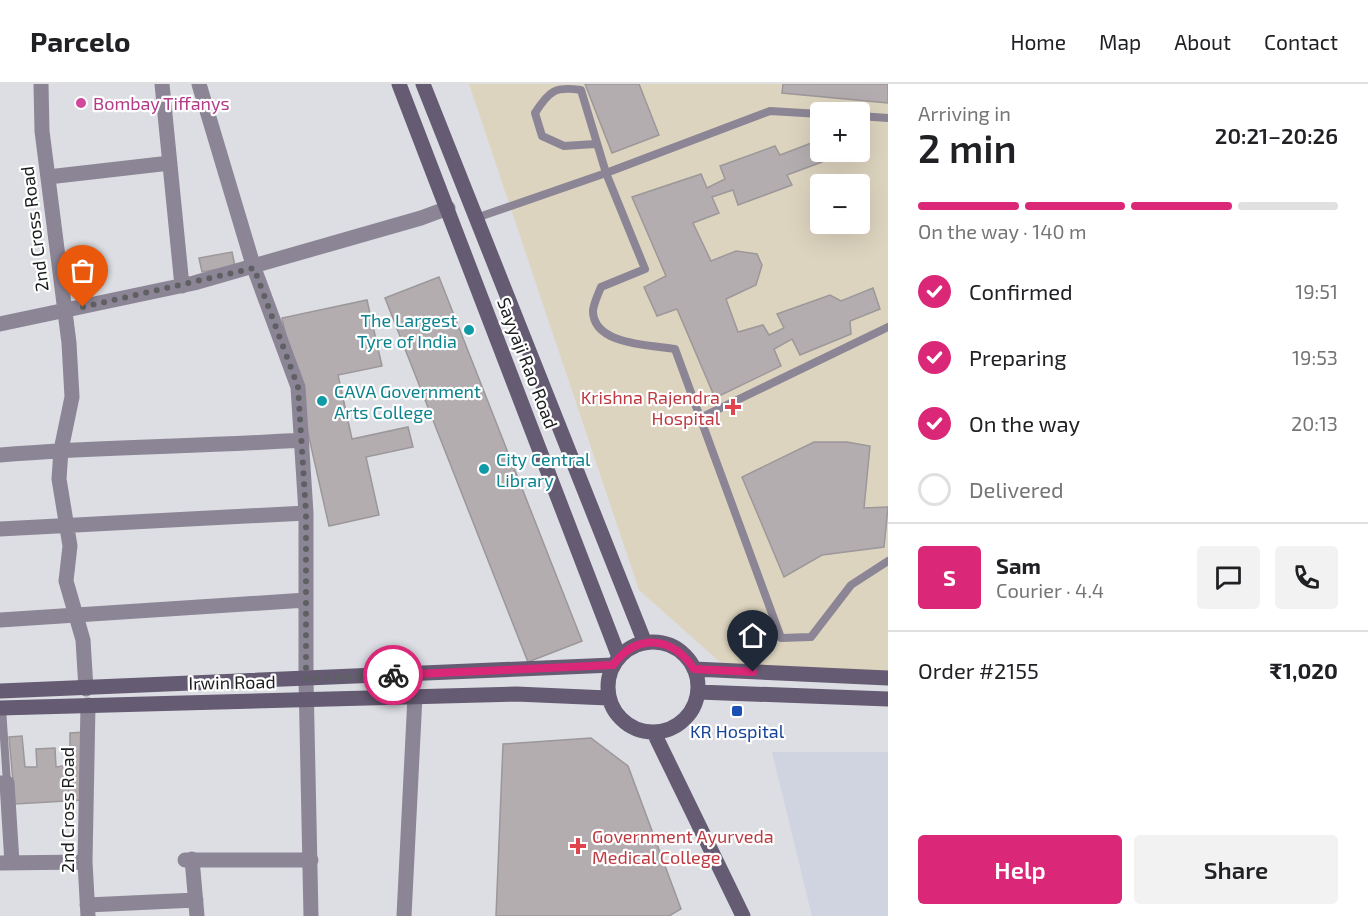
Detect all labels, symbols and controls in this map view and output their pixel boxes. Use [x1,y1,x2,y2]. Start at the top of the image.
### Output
text: Parcelo [30,24,130,58]
text: Home [1010,29,1066,54]
text: Map [1099,29,1141,54]
text: About [1174,29,1231,54]
text: Contact [1264,29,1338,54]
place label: Bombay Tiffanys [93,92,230,114]
marker: Bombay Tiffanys [74,96,88,110]
text: Arriving in [918,101,1011,125]
map controls [810,102,870,234]
button: + [810,102,870,162]
text: 20:21–20:26 [1215,122,1338,148]
text: 2 min [918,124,1017,171]
street label: 2nd Cross Road [15,165,53,293]
button: − [810,174,870,234]
text: On the way · 140 m [918,219,1087,243]
pin [57,245,108,307]
icon: bag [66,254,99,287]
icon: check [918,275,951,308]
text: Confirmed [969,278,1073,304]
text: 19:51 [1295,279,1338,303]
street label: Sayyaji Rao Road [493,294,563,432]
place label: The Largest Tyre of India [357,309,457,352]
marker: The Largest Tyre of India [462,323,476,337]
icon: check [918,341,951,374]
text: Preparing [969,344,1067,370]
text: 19:53 [1292,345,1338,369]
place label: CAVA Government Arts College [334,380,481,423]
place label: Krishna Rajendra Hospital [581,386,721,429]
marker: CAVA Government Arts College [315,394,329,408]
marker: Krishna Rajendra Hospital [724,398,742,416]
icon: check [918,407,951,440]
text: On the way [969,410,1080,436]
text: 20:13 [1291,411,1338,435]
place label: City Central Library [496,448,591,491]
marker: City Central Library [477,462,491,476]
text: Delivered [969,476,1064,502]
button: chat [1197,546,1260,609]
button: phone [1275,546,1338,609]
text: Sam [996,552,1041,578]
text: S [943,564,956,590]
text: Courier · 4.4 [996,578,1104,602]
pin [727,610,778,672]
icon: home [736,619,769,652]
courier [363,645,423,705]
text: Order #2155 [918,657,1039,683]
text: ₹1,020 [1270,657,1338,683]
icon: bike [377,659,410,692]
street label: Irwin Road [188,670,276,694]
marker: KR Hospital [730,704,744,718]
place label: KR Hospital [690,720,785,742]
street label: 2nd Cross Road [56,747,78,873]
place label: Government Ayurveda Medical College [592,825,774,868]
button: Help [918,835,1122,904]
button: Share [1134,835,1338,904]
marker: Government Ayurveda Medical College [569,837,587,855]

